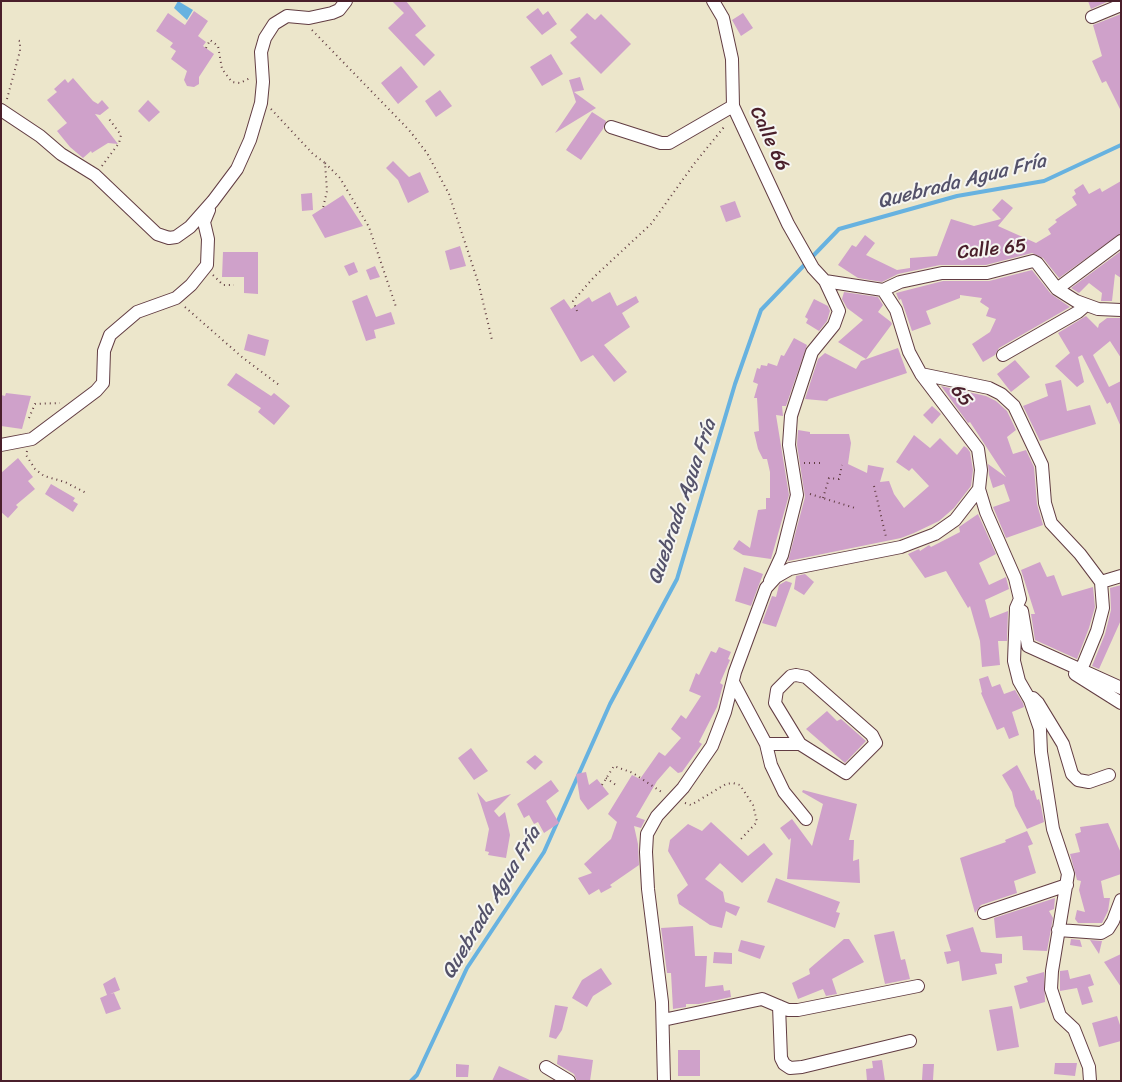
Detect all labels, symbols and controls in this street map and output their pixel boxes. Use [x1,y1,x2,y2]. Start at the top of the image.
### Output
street label: Calle 66 [744,103,794,175]
water label: Quebrada Agua Fría [875,149,1049,215]
street label: Calle 65 [956,235,1028,265]
street label: 65 [945,380,977,412]
water label: Quebrada Agua Fría [644,416,722,588]
water label: Quebrada Agua Fría [437,823,547,983]

